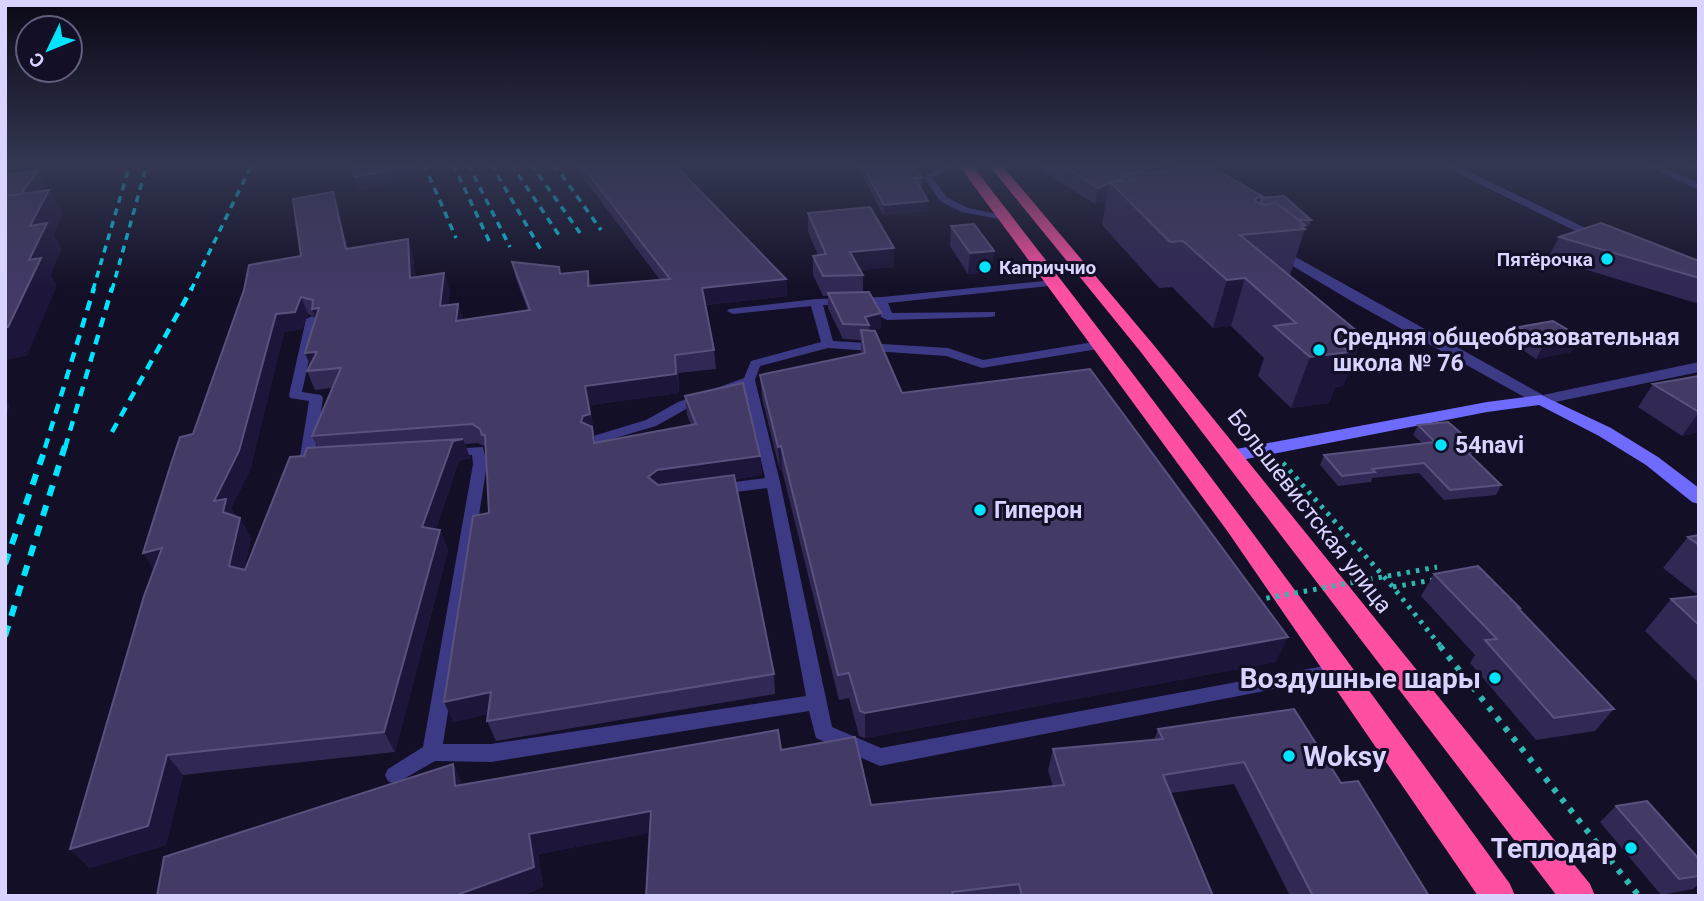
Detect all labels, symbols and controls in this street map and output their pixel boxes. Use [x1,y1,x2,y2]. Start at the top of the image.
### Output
north arrow [14,14,84,84]
text: С [24,48,50,73]
place label: Пятёрочка [1497,248,1593,271]
marker: Пятёрочка [1599,251,1615,267]
place label: Каприччио [999,256,1096,279]
marker: Каприччио [977,259,993,275]
place label: Средняя общеобразовательная школа № 76 [1333,324,1680,377]
marker: Средняя общеобразовательная школа № 76 [1311,342,1327,358]
street label: Большевистская улица [1222,404,1398,619]
place label: 54navi [1455,432,1524,459]
marker: 54navi [1433,437,1449,453]
place label: Гиперон [994,497,1082,524]
marker: Гиперон [972,502,988,518]
place label: Воздушные шары [1240,662,1481,695]
marker: Воздушные шары [1487,670,1503,686]
place label: Woksy [1303,740,1387,773]
marker: Woksy [1281,748,1297,764]
place label: Теплодар [1491,832,1617,865]
marker: Теплодар [1623,840,1639,856]

